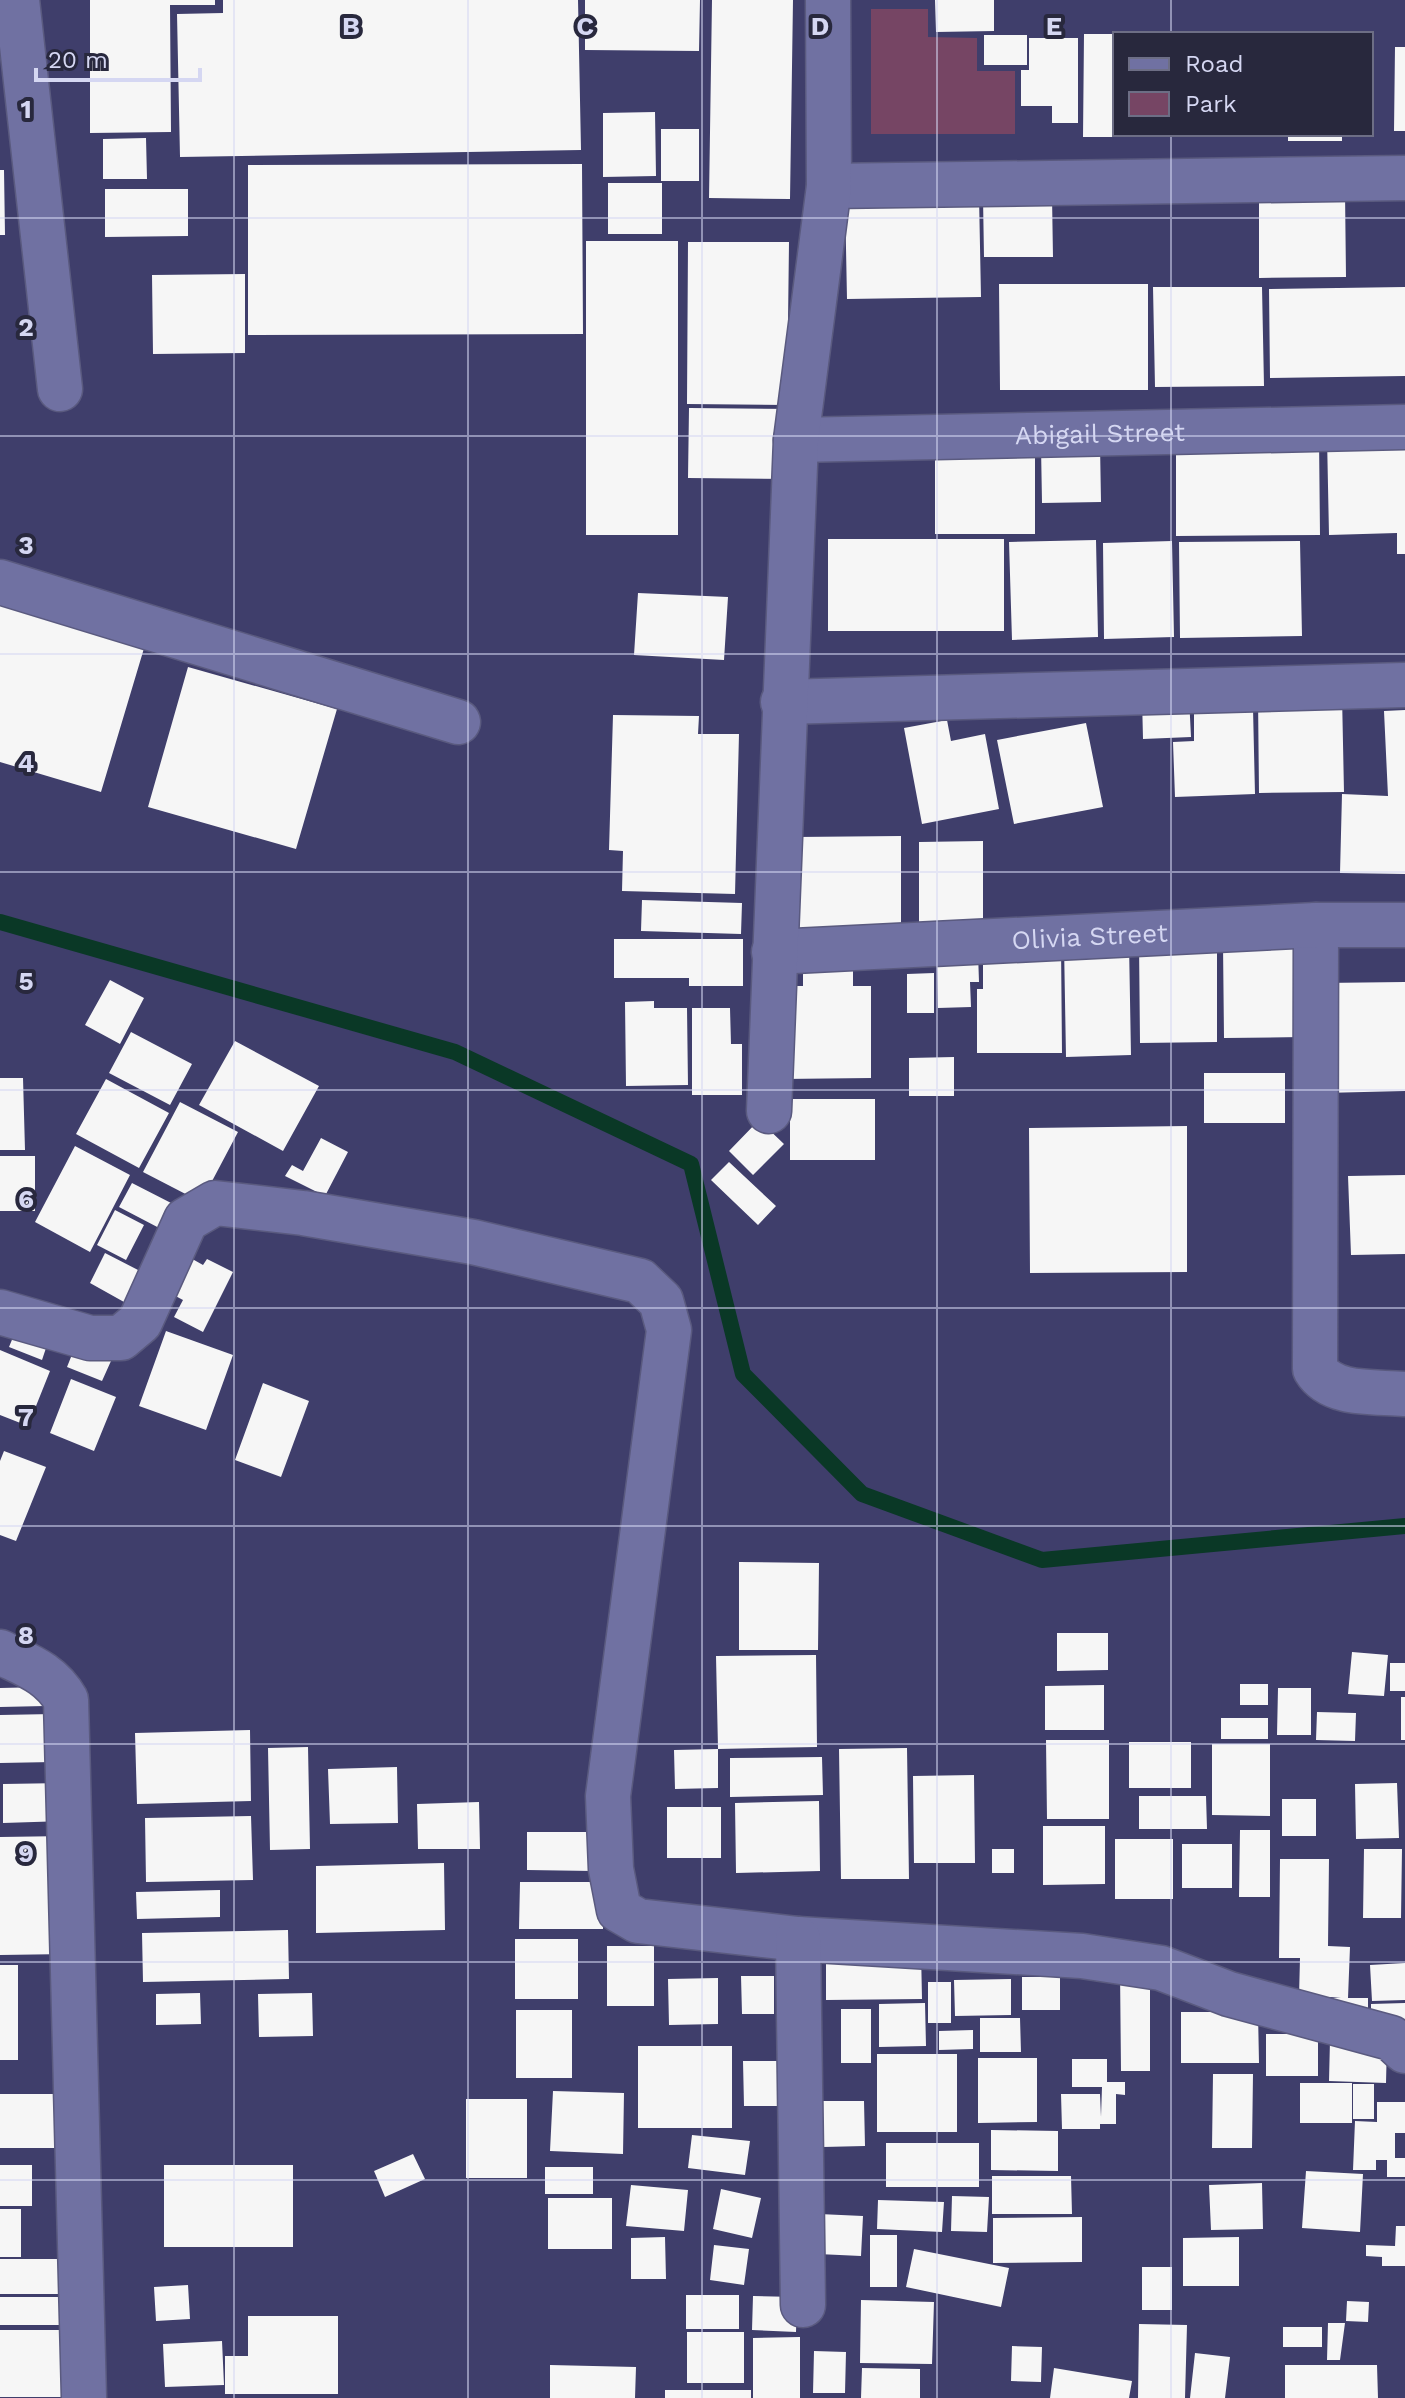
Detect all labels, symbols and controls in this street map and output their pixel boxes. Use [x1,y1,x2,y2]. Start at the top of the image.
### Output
text: B [342,11,360,41]
text: C [576,11,594,41]
text: D [811,11,829,41]
text: E [1046,11,1062,41]
scale bar [36,32,200,82]
legend [1113,32,1373,136]
text: 20 m [48,46,108,74]
text: Road [1185,50,1244,78]
text: Park [1185,90,1237,118]
text: 1 [20,94,32,124]
text: 2 [18,312,34,342]
street label: Abigail Street [1015,417,1185,450]
text: 3 [18,530,34,560]
text: 4 [18,748,35,778]
street label: Olivia Street [1011,917,1168,955]
text: 5 [18,966,34,996]
text: 6 [18,1184,34,1214]
text: 7 [18,1402,34,1432]
text: 8 [18,1620,34,1650]
text: 9 [18,1838,34,1868]

